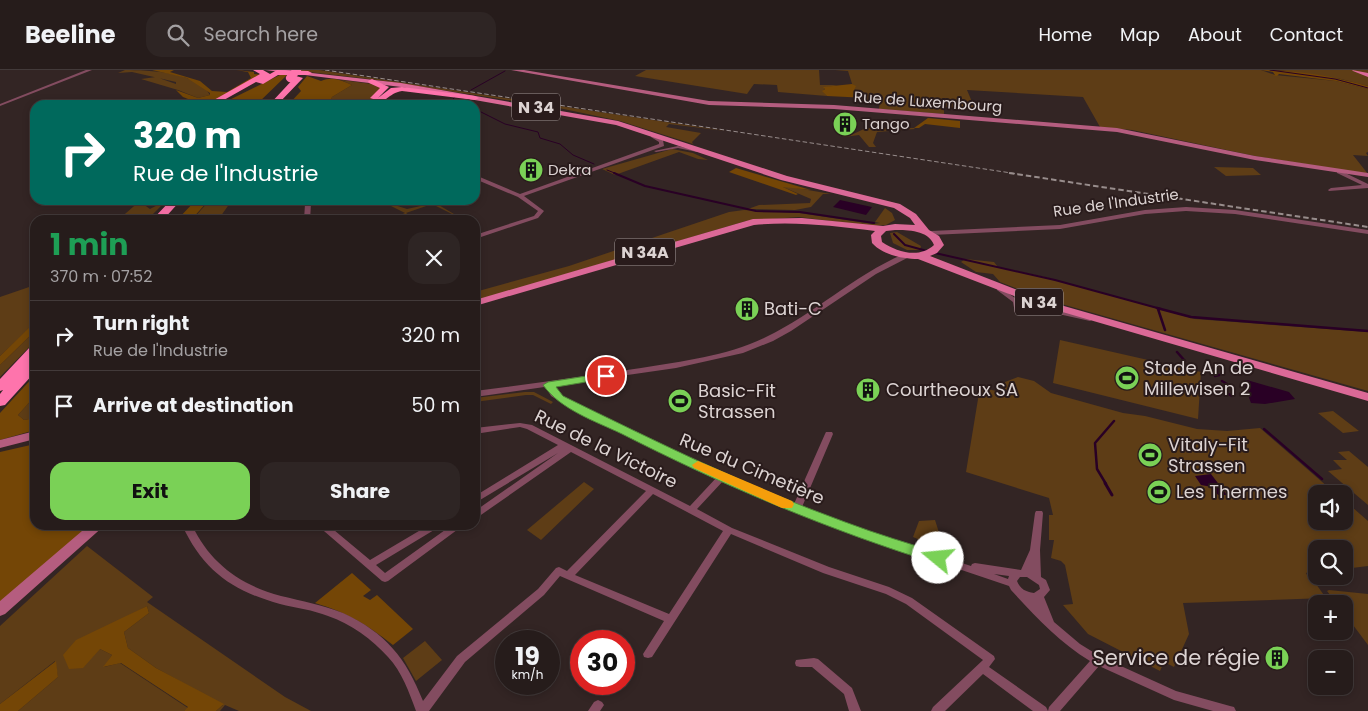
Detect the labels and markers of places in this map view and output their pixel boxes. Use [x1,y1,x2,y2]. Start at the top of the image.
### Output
building icon: Tango [832,111,858,137]
place label: Tango [862,113,910,134]
building icon: Dekra [518,157,544,183]
place label: Dekra [548,159,591,180]
building icon: Bati-C [734,296,760,322]
place label: Bati-C [764,296,822,321]
pin [585,355,627,397]
place label: Stade An de Millewisen 2 [1144,355,1253,401]
sports icon: Stade An de Millewisen 2 [1114,365,1140,391]
building icon: Courtheoux SA [855,377,881,403]
place label: Courtheoux SA [886,377,1018,402]
place label: Basic-Fit Strassen [698,378,776,424]
sports icon: Basic-Fit Strassen [667,388,693,414]
place label: Vitaly-Fit Strassen [1168,432,1248,478]
sports icon: Vitaly-Fit Strassen [1137,442,1163,468]
sports icon: Les Thermes [1146,479,1172,505]
place label: Les Thermes [1176,479,1287,504]
place label: Service de régie [1092,643,1260,672]
building icon: Service de régie [1264,645,1290,671]

